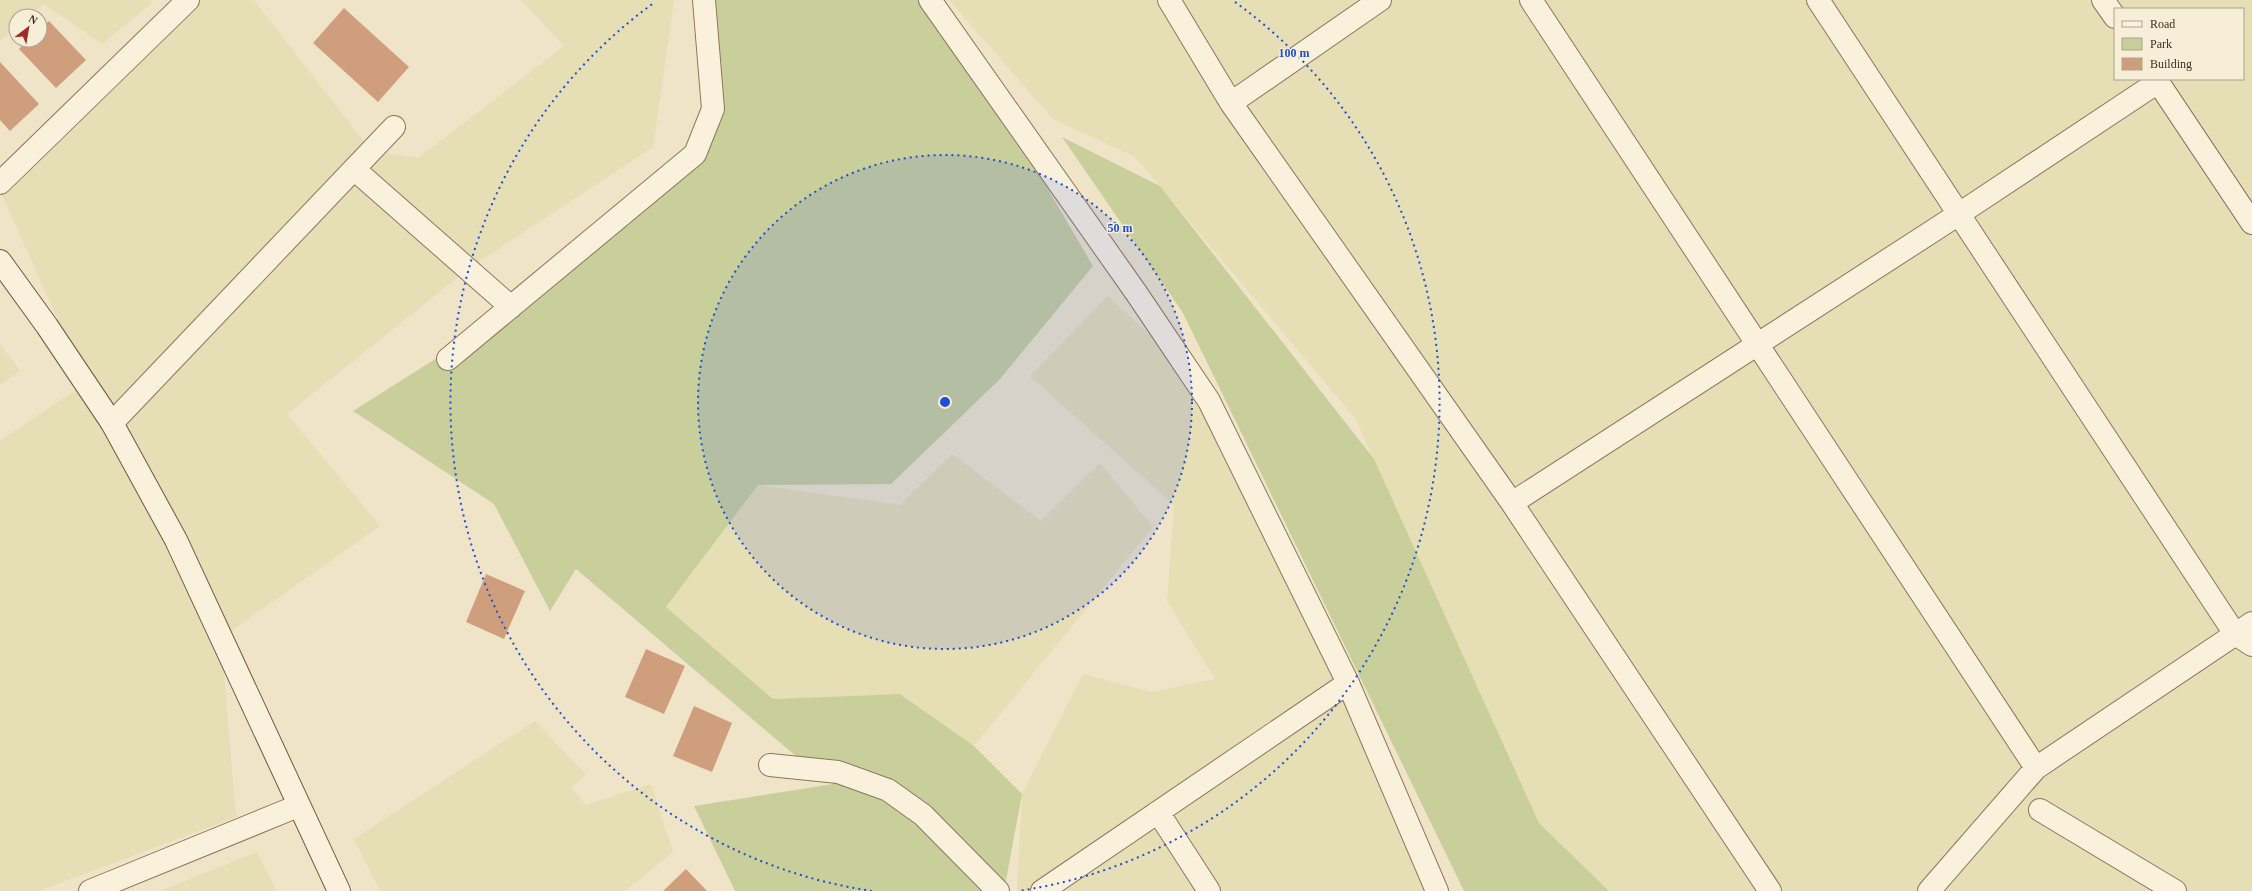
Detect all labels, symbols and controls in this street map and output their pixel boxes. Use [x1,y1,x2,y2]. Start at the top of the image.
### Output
north arrow [8,8,48,48]
legend [2114,8,2244,80]
text: N [27,12,40,27]
text: Road [2150,17,2175,31]
text: Park [2150,37,2172,51]
text: 100 m [1279,46,1310,60]
text: Building [2150,57,2192,71]
text: 50 m [1108,221,1133,235]
centre of rings [938,395,952,409]

